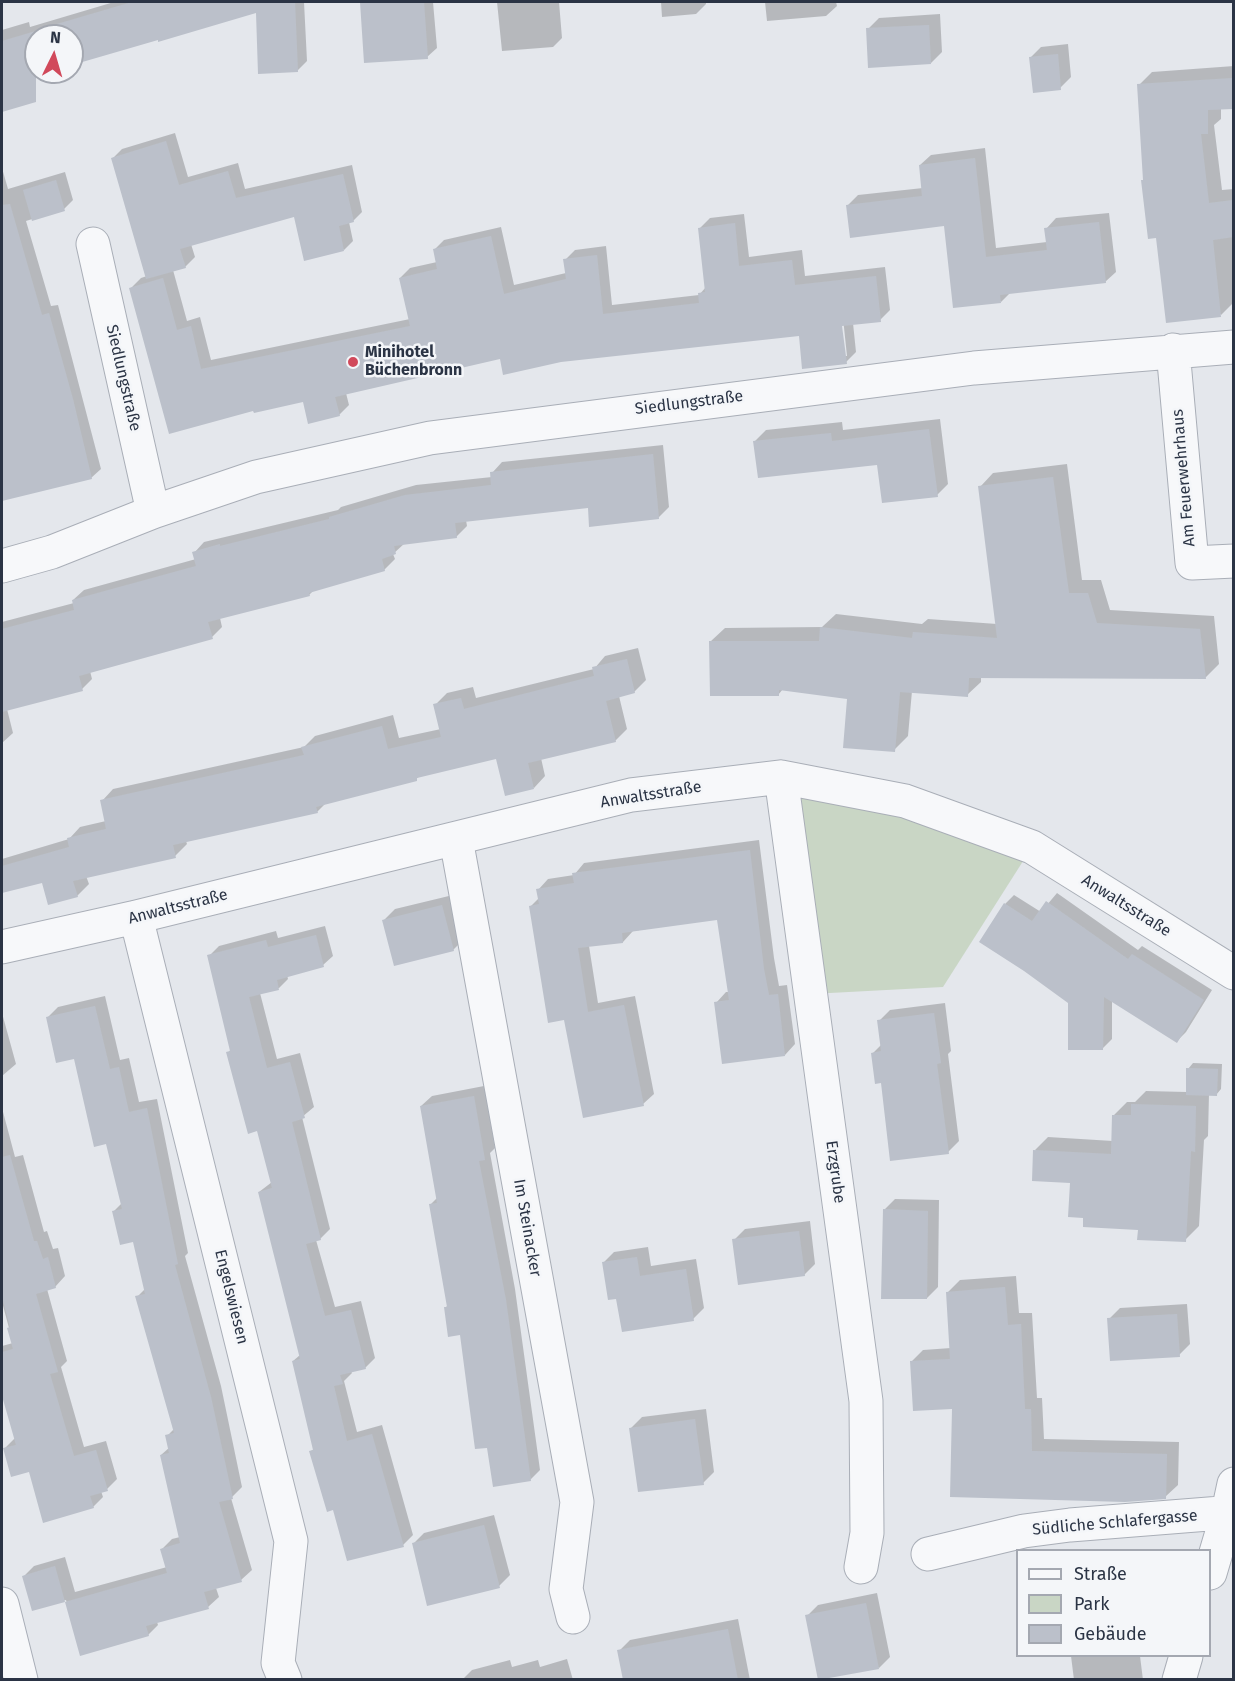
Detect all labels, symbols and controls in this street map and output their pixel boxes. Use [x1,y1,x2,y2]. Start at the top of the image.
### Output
north arrow [24,24,84,84]
text: N [49,28,62,47]
street label: Siedlungstraße [101,323,145,433]
place label: Minihotel Büchenbronn [365,343,462,381]
marker: Minihotel Büchenbronn [346,355,360,369]
street label: Siedlungstraße [634,387,744,419]
street label: Am Feuerwehrhaus [1168,408,1200,548]
street label: Anwaltsstraße [599,778,703,812]
street label: Anwaltsstraße [1078,871,1174,941]
street label: Anwaltsstraße [126,885,230,929]
street label: Erzgrube [821,1139,849,1205]
street label: Im Steinacker [509,1178,545,1278]
street label: Engelswiesen [210,1248,252,1346]
street label: Südliche Schlafergasse [1032,1506,1198,1540]
legend [1016,1549,1211,1657]
text: Straße [1074,1563,1127,1585]
text: Park [1074,1593,1109,1615]
text: Gebäude [1074,1623,1147,1645]

